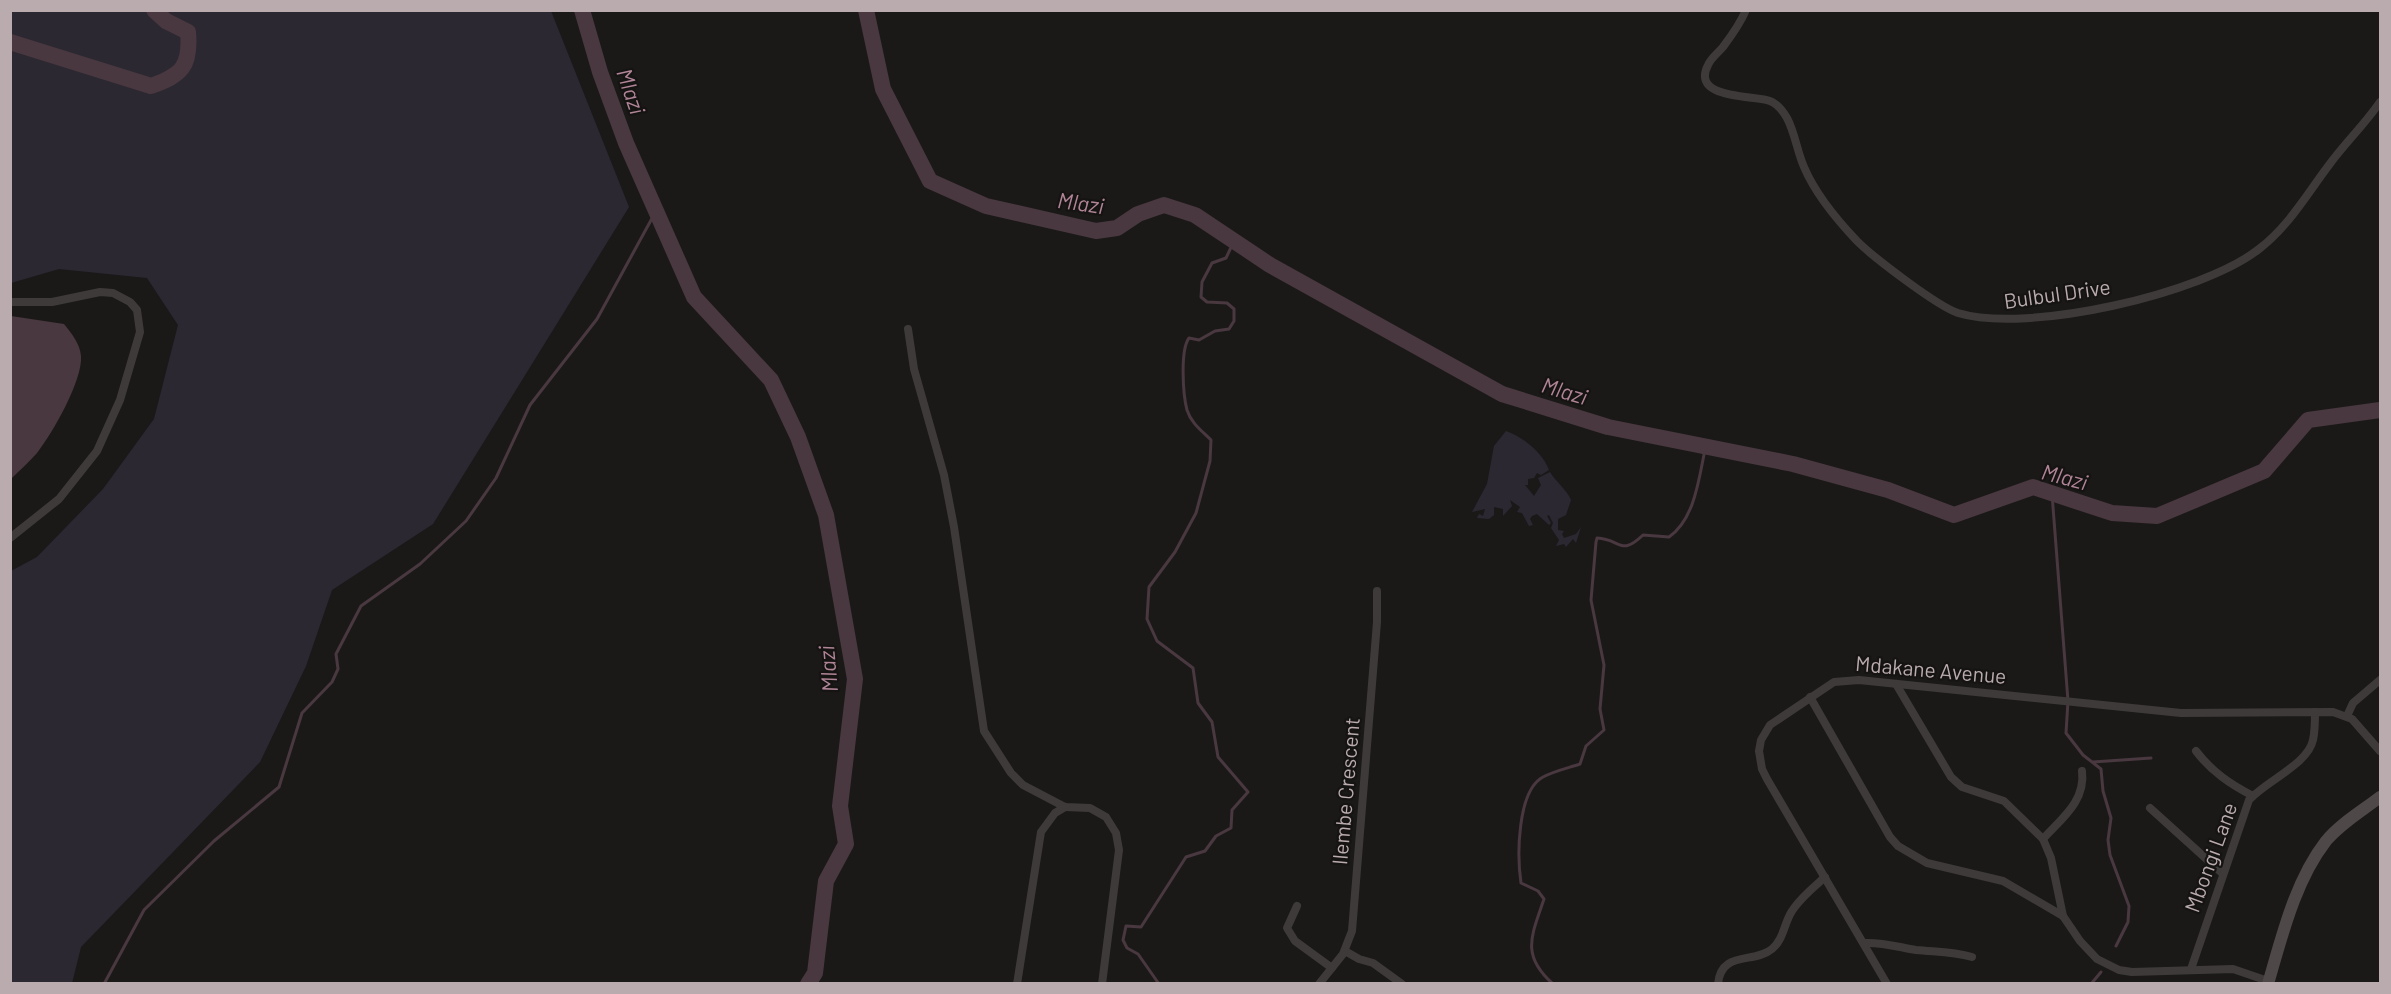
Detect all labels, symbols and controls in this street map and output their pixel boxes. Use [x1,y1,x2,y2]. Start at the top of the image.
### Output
water label: Mlazi [612,65,652,118]
water label: Mlazi [1056,186,1107,218]
street label: Bulbul Drive [2002,273,2112,313]
water label: Mlazi [1539,371,1592,409]
water label: Mlazi [2039,457,2091,495]
water label: Mlazi [812,644,842,693]
street label: Mdakane Avenue [1854,650,2008,688]
street label: Ilembe Crescent [1326,716,1364,866]
street label: Mbongi Lane [2179,799,2241,915]

